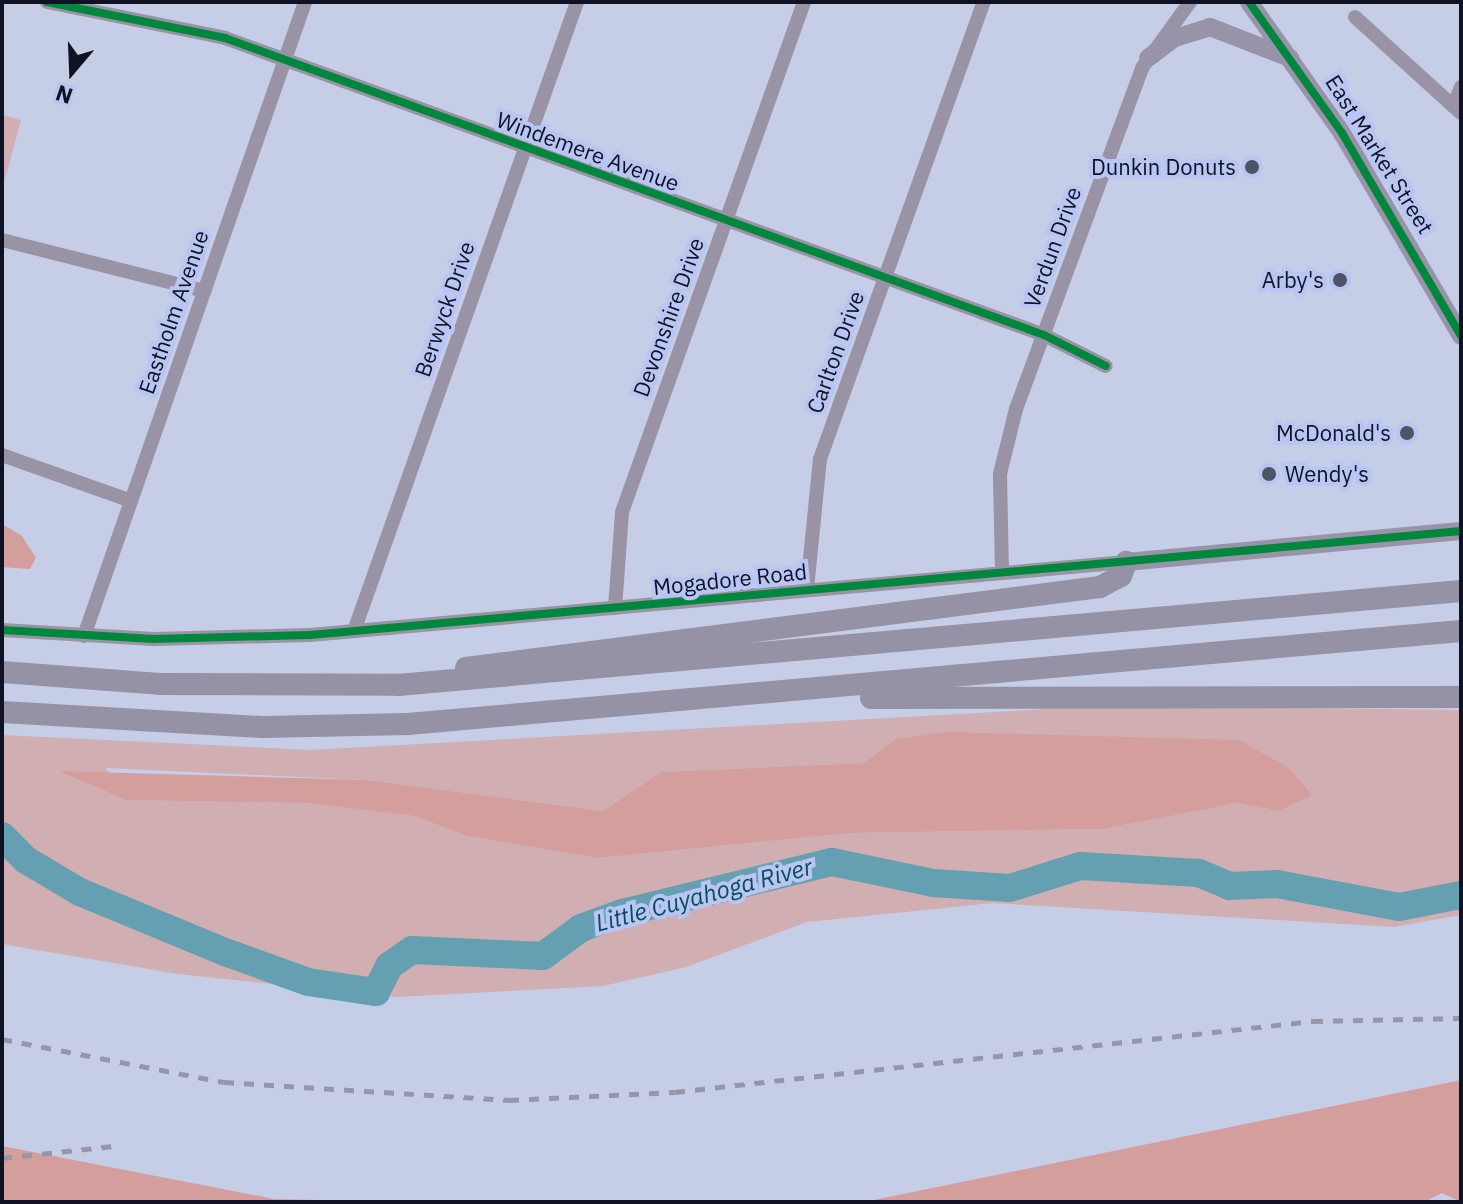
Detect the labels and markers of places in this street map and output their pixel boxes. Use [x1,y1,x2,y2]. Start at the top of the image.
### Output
place label: Dunkin Donuts [1091,154,1236,180]
marker: Dunkin Donuts [1243,158,1261,176]
place label: Arby's [1262,267,1324,293]
marker: Arby's [1331,271,1349,289]
place label: McDonald's [1276,420,1391,446]
marker: McDonald's [1398,424,1416,442]
place label: Wendy's [1285,461,1369,487]
marker: Wendy's [1260,465,1278,483]

